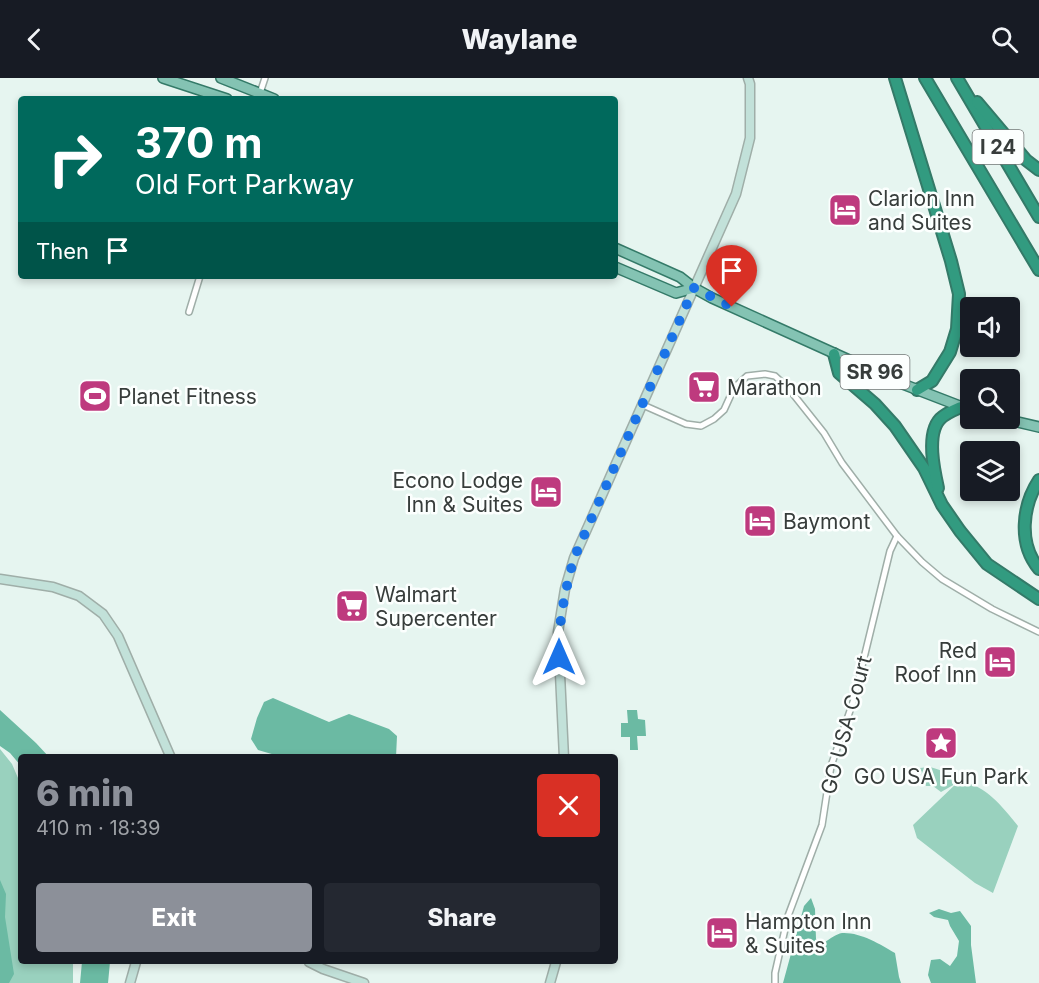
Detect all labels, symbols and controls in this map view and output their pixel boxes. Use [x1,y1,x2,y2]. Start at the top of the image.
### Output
icon: back [18,23,51,56]
text: Waylane [462,23,577,56]
icon: search [988,23,1021,56]
text: 370 m [135,117,262,168]
icon: right [36,120,114,198]
road number: I 24 [972,130,1024,164]
text: Old Fort Parkway [135,168,354,201]
place label: Clarion Inn and Suites [868,186,975,235]
hotel icon: Clarion Inn and Suites [827,192,863,228]
icon: arrive [101,234,134,267]
text: Then [36,238,89,264]
pin [706,245,757,307]
icon: arrive [715,254,748,287]
map controls [960,297,1020,501]
button: sound [960,297,1020,357]
road number: SR 96 [840,355,910,389]
supermarket icon: Marathon [686,369,722,405]
button: search [960,369,1020,429]
place label: Marathon [727,375,822,400]
sports icon: Planet Fitness [77,378,113,414]
place label: Planet Fitness [118,384,257,409]
button: layers [960,441,1020,501]
place label: Econo Lodge Inn & Suites [392,468,523,517]
hotel icon: Econo Lodge Inn & Suites [528,474,564,510]
hotel icon: Baymont [742,503,778,539]
place label: Baymont [783,509,870,534]
place label: Walmart Supercenter [375,582,497,631]
supermarket icon: Walmart Supercenter [334,588,370,624]
position arrow [527,625,591,689]
place label: Red Roof Inn [894,638,977,687]
hotel icon: Red Roof Inn [982,644,1018,680]
street label: GO USA Court [815,653,877,797]
place icon: GO USA Fun Park [923,725,959,761]
place label: GO USA Fun Park [854,764,1029,789]
text: 6 min [36,771,134,815]
button: close [537,774,600,837]
text: 410 m · 18:39 [36,816,160,840]
button: Exit [36,883,312,952]
button: Share [324,883,600,952]
place label: Hampton Inn & Suites [745,909,872,958]
hotel icon: Hampton Inn & Suites [704,915,740,951]

